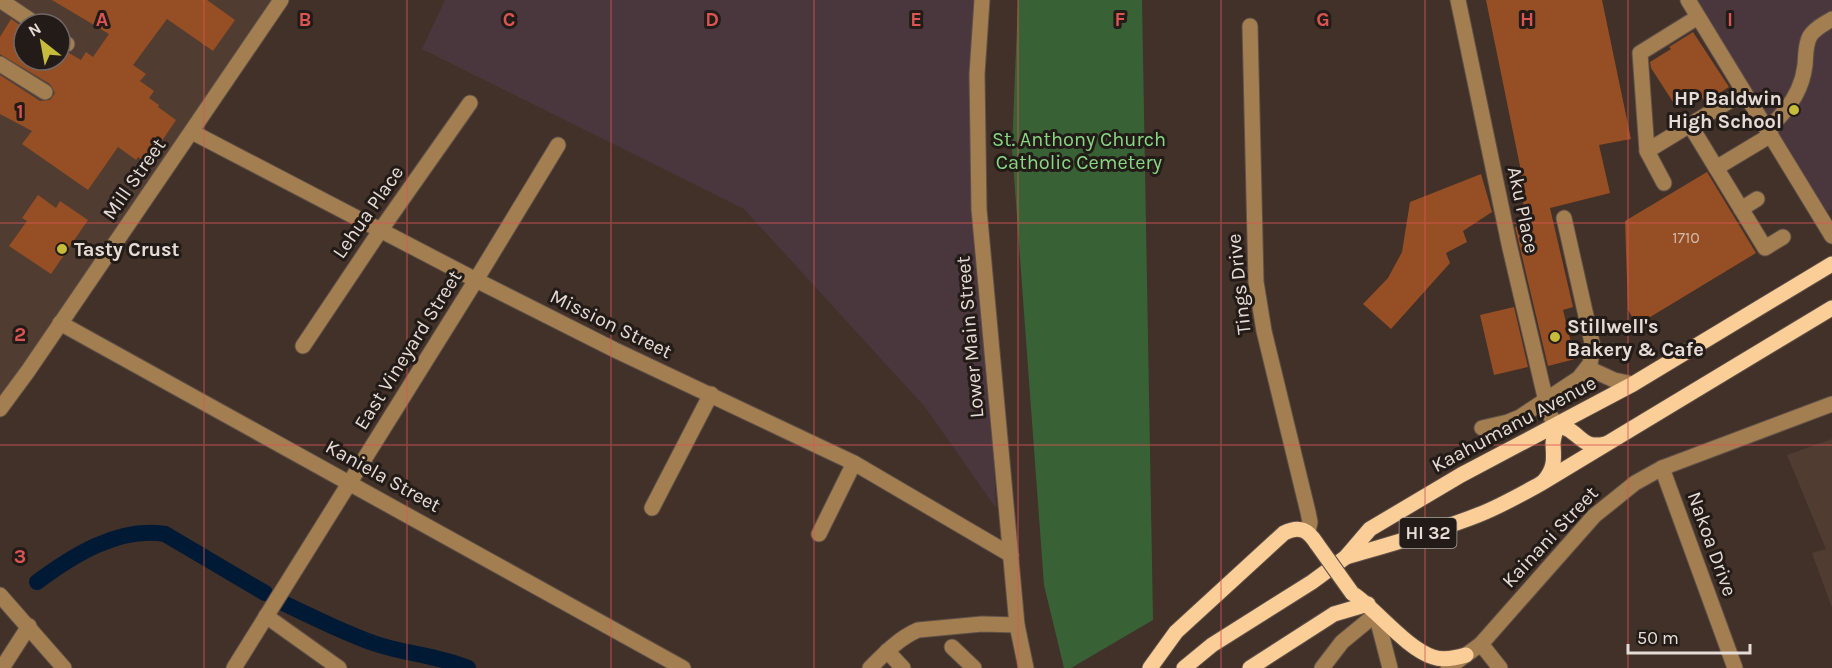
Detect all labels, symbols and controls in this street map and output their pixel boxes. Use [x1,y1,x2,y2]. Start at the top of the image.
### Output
text: A [96,8,109,31]
text: B [299,8,311,31]
text: C [503,8,515,31]
text: D [705,8,719,31]
text: E [910,8,922,31]
text: F [1115,8,1126,31]
text: G [1316,8,1330,31]
text: H [1520,8,1534,31]
text: I [1727,8,1733,31]
north arrow [12,12,72,72]
text: N [25,18,44,41]
place label: HP Baldwin High School [1668,87,1782,133]
text: 1 [16,100,24,123]
marker: HP Baldwin High School [1787,103,1801,117]
park label: St. Anthony Church Catholic Cemetery [992,128,1166,174]
street label: Mill Street [98,134,171,224]
street label: Lehua Place [328,161,408,263]
street label: Aku Place [1503,165,1543,255]
house number: 1710 [1672,228,1700,247]
street label: Tings Drive [1222,232,1256,336]
place label: Tasty Crust [74,238,180,261]
marker: Tasty Crust [55,242,69,256]
street label: Lower Main Street [951,255,989,419]
street label: East Vineyard Street [350,266,467,434]
street label: Mission Street [546,285,676,364]
place label: Stillwell's Bakery & Cafe [1567,315,1704,361]
text: 2 [14,323,26,346]
marker: Stillwell's Bakery & Cafe [1548,330,1562,344]
street label: Kaahumanu Avenue [1428,371,1600,477]
street label: Kaniela Street [322,435,445,517]
street label: Kainani Street [1497,481,1603,592]
street label: Nakoa Drive [1682,489,1742,599]
road number: HI 32 [1400,518,1456,548]
text: 3 [14,545,26,568]
scale bar [1628,617,1750,655]
text: 50 m [1637,627,1679,649]

